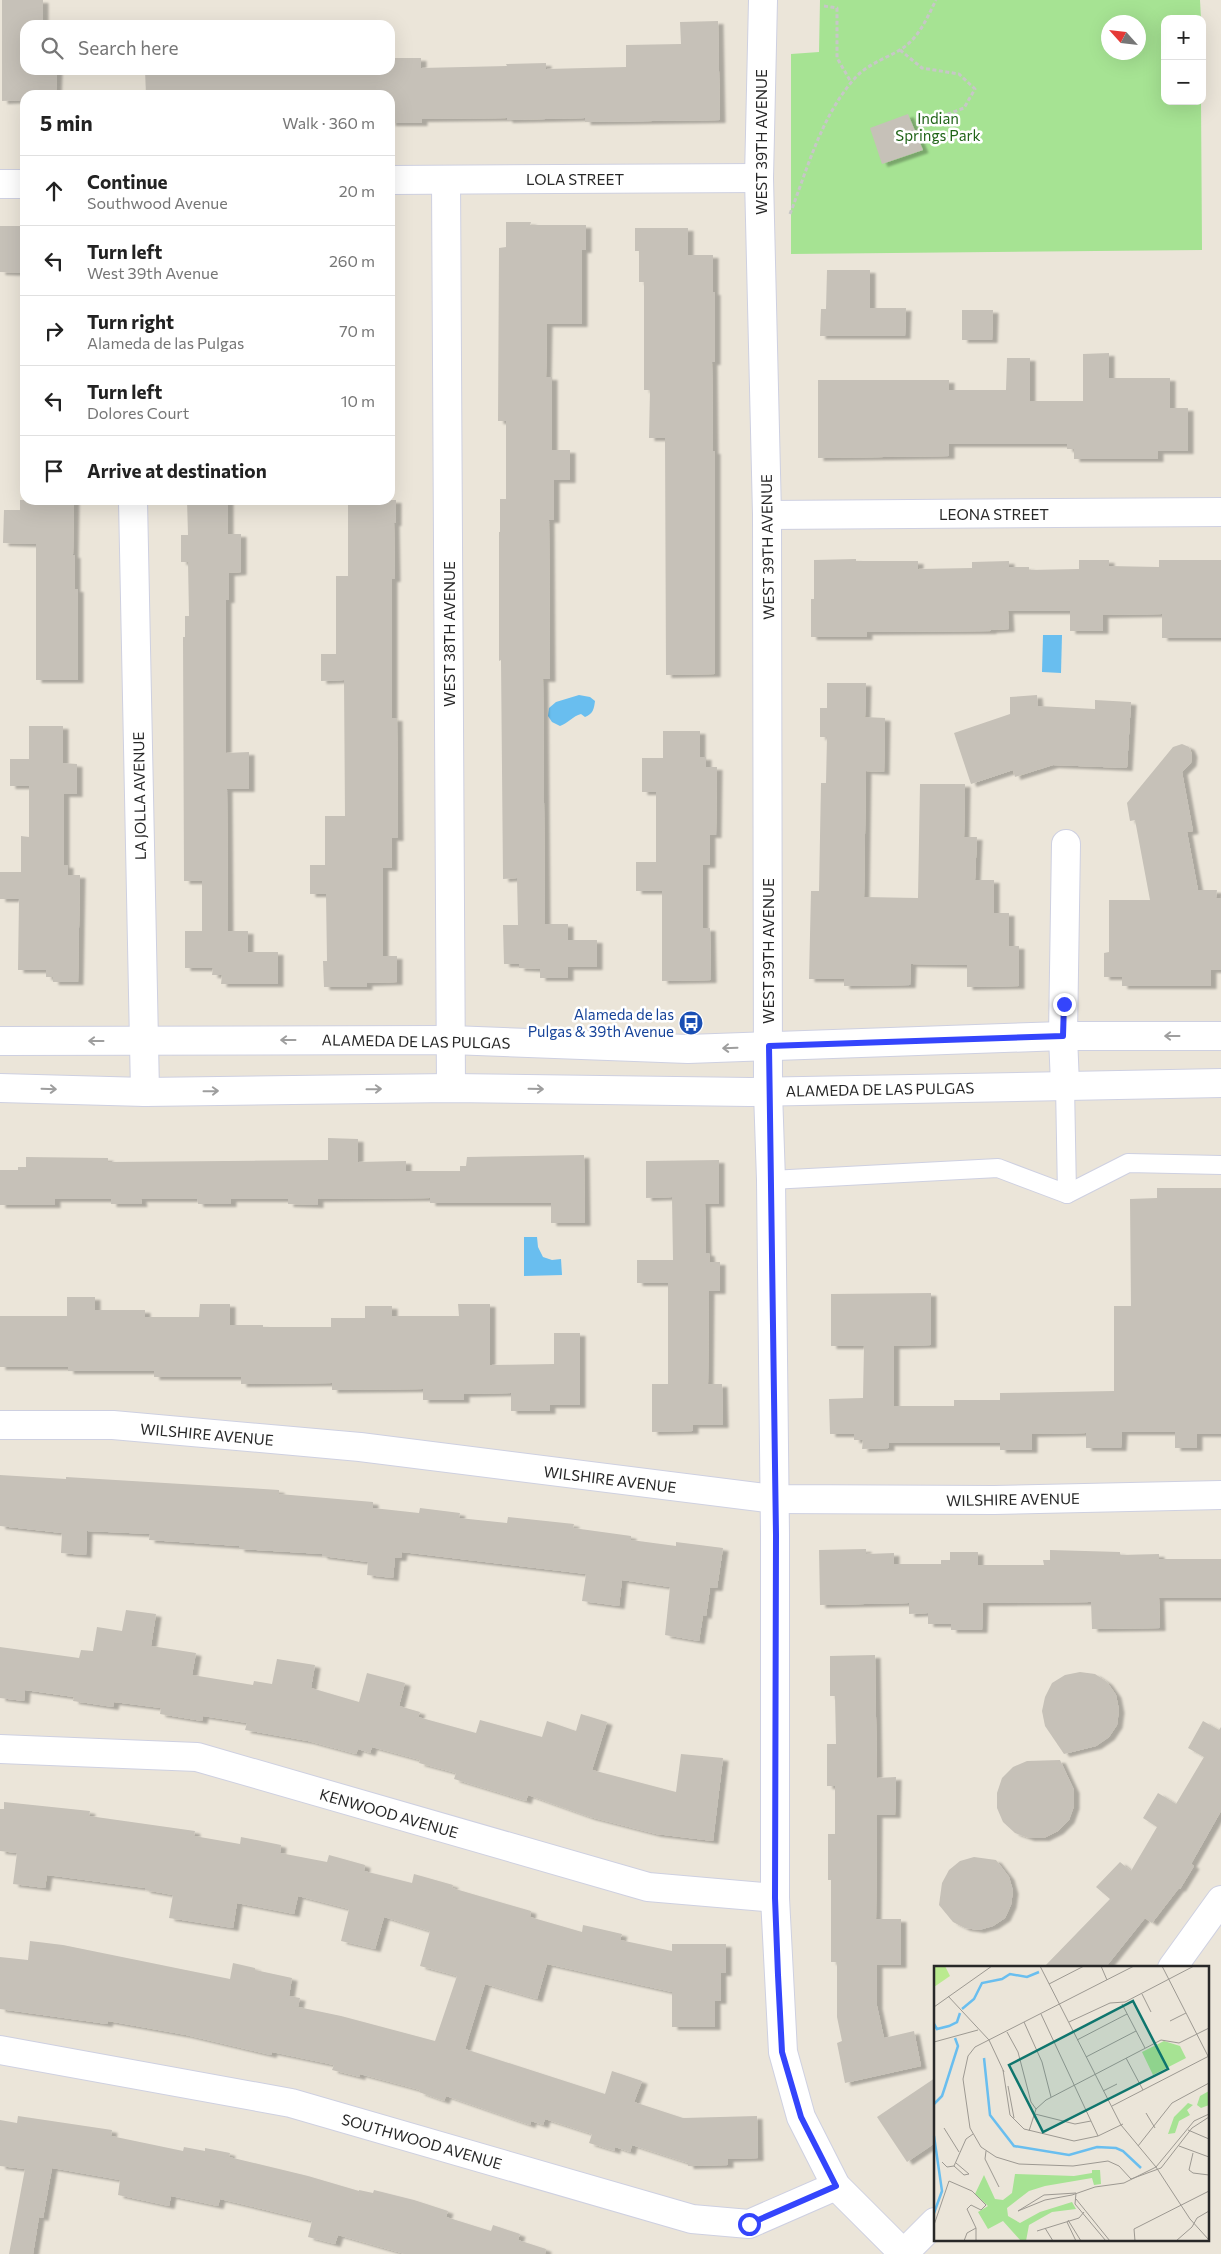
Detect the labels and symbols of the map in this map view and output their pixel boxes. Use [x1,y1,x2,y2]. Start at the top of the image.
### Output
north arrow [1101,15,1146,60]
street label: WEST 39TH AVENUE [752,69,770,215]
park label: Indian Springs Park [895,109,981,144]
street label: LOLA STREET [526,170,624,188]
street label: WEST 39TH AVENUE [757,474,777,620]
street label: LEONA STREET [939,505,1049,523]
street label: WEST 38TH AVENUE [440,561,458,707]
street label: LA JOLLA AVENUE [129,732,149,860]
street label: WEST 39TH AVENUE [759,878,777,1024]
route end [1053,993,1076,1016]
place label: Alameda de las Pulgas & 39th Avenue [528,1005,674,1040]
bus stop icon: Alameda de las Pulgas & 39th Avenue [678,1010,704,1036]
street label: ALAMEDA DE LAS PULGAS [322,1030,511,1052]
one-way arrow [1165,1031,1181,1041]
one-way arrow [280,1035,296,1045]
one-way arrow [88,1036,104,1046]
one-way arrow [722,1043,738,1052]
street label: ALAMEDA DE LAS PULGAS [786,1078,975,1100]
one-way arrow [40,1084,56,1094]
one-way arrow [365,1084,381,1094]
one-way arrow [528,1084,544,1094]
one-way arrow [202,1086,219,1096]
street label: WILSHIRE AVENUE [140,1419,275,1449]
street label: WILSHIRE AVENUE [543,1462,678,1496]
street label: WILSHIRE AVENUE [946,1489,1080,1509]
street label: KENWOOD AVENUE [318,1785,460,1841]
inset map [934,1966,1208,2242]
street label: SOUTHWOOD AVENUE [340,2109,504,2173]
route start [738,2213,761,2236]

